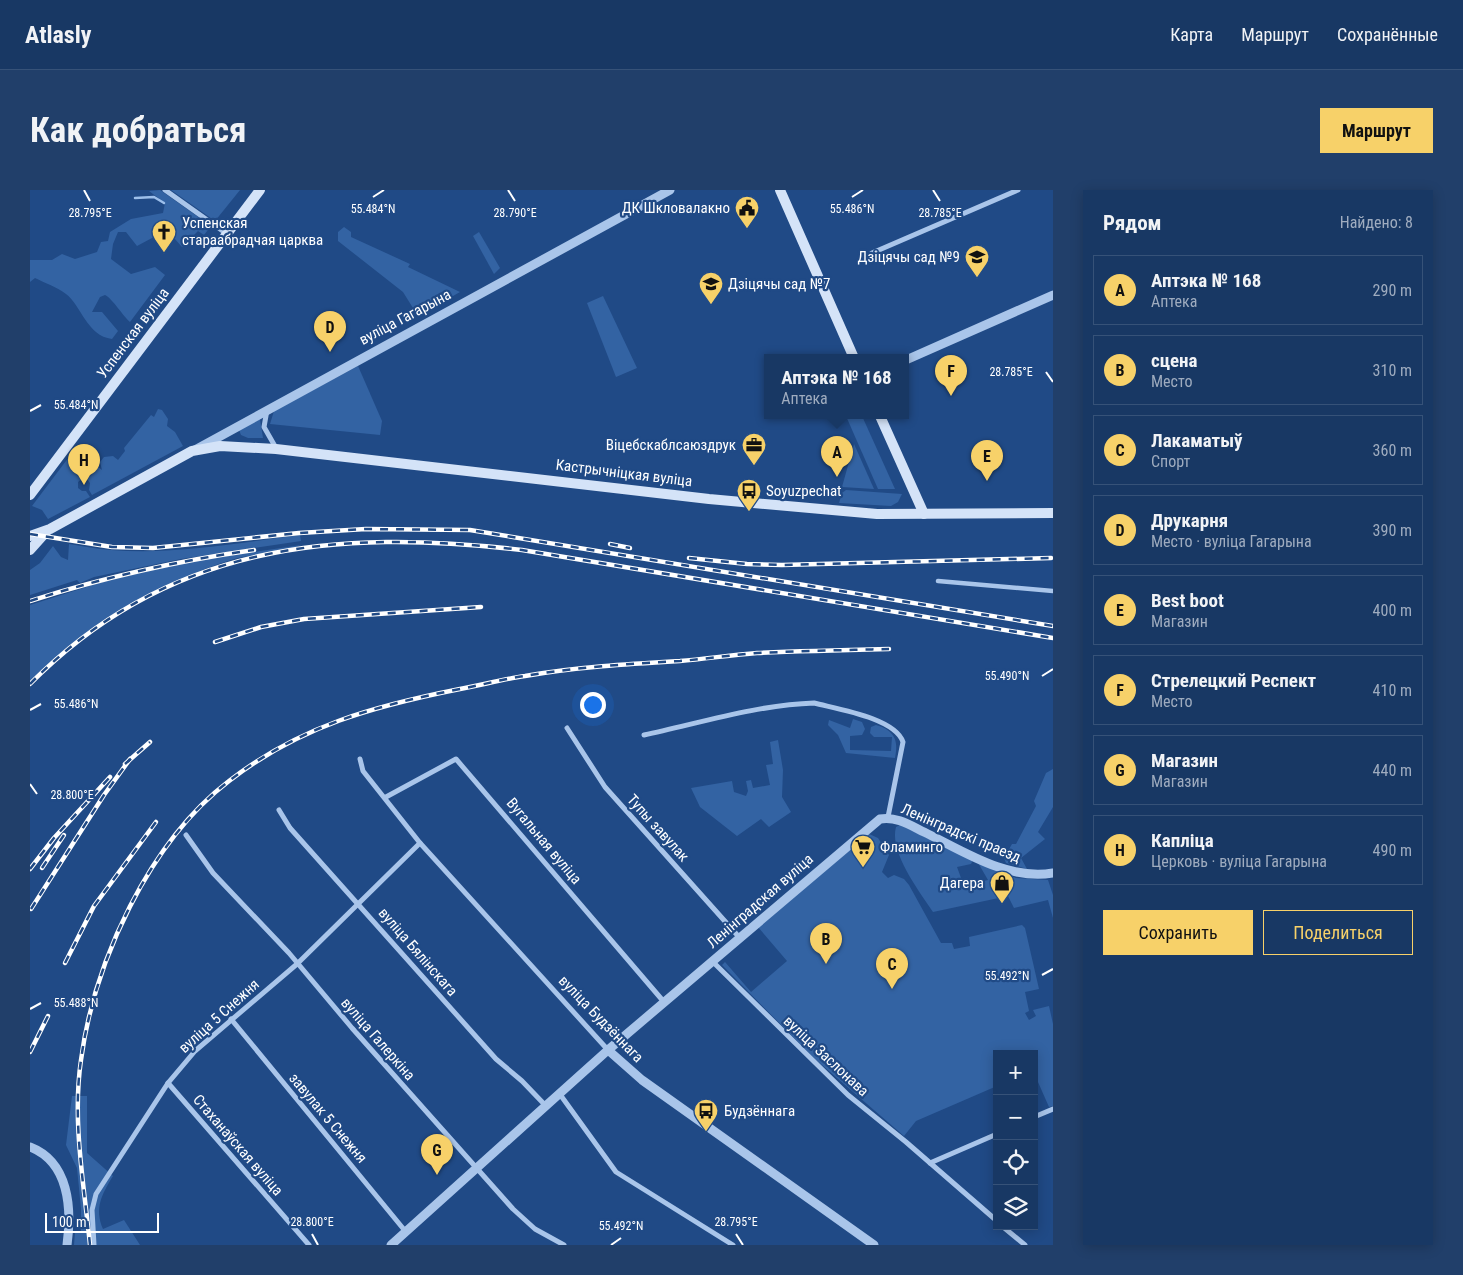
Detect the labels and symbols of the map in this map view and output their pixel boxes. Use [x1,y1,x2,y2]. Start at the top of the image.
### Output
public building icon: ДК Шкловалакно [734,195,760,229]
place label: ДК Шкловалакно [622,199,730,217]
text: 55.484°N [351,202,395,216]
text: 55.486°N [830,202,874,216]
text: 28.795°E [68,206,112,220]
text: 28.790°E [493,206,537,220]
text: 28.785°E [918,206,962,220]
place label: Успенская стараабрадчая царква [182,214,323,249]
church icon: Успенская стараабрадчая царква [151,219,177,253]
school or university icon: Дзіцячы сад №9 [964,244,990,278]
place label: Дзіцячы сад №9 [858,248,960,266]
school or university icon: Дзіцячы сад №7 [698,271,724,305]
place label: Дзіцячы сад №7 [728,275,830,293]
street label: Успенская вуліца [93,284,173,382]
street label: вуліца Гагарына [356,285,454,349]
pin: D [314,311,346,352]
pin: F [935,355,967,396]
text: 28.785°E [989,365,1033,379]
text: 55.484°N [54,398,98,412]
office icon: Віцебскаблсаюздрук [741,432,767,466]
place label: Віцебскаблсаюздрук [606,436,736,454]
pin: A [821,436,853,477]
pin: E [971,440,1003,481]
pin: H [68,444,100,485]
street label: Кастрычніцкая вуліца [555,456,693,490]
bus stop icon: Soyuzpechat [736,478,762,512]
place label: Soyuzpechat [766,482,842,500]
text: 55.490°N [985,669,1029,683]
your location [580,692,606,718]
text: 55.486°N [54,697,98,711]
text: 28.800°E [50,788,94,802]
street label: Тупы завулак [623,791,693,865]
street label: Вугальная вуліца [503,794,585,888]
street label: Ленінградскі праезд [898,800,1024,866]
supermarket icon: Фламинго [850,834,876,868]
place label: Фламинго [880,838,943,856]
street label: Ленінградская вуліца [703,850,817,952]
shop icon: Дагера [989,870,1015,904]
place label: Дагера [940,874,984,892]
street label: вуліца Бялінскага [375,904,461,1000]
pin: B [810,923,842,964]
pin: C [876,948,908,989]
text: 55.492°N [985,969,1029,983]
street label: вуліца Будзённага [555,972,647,1066]
street label: вуліца 5 Снежня [175,975,263,1057]
street label: вуліца Галеркіна [337,994,419,1084]
text: 55.488°N [54,996,98,1010]
street label: вуліца Заслонава [780,1012,872,1100]
street label: завулак 5 Снежня [285,1069,371,1167]
street label: Стаханаўская вуліца [189,1091,287,1199]
bus stop icon: Будзённага [693,1098,719,1132]
place label: Будзённага [724,1102,795,1120]
pin: G [421,1134,453,1175]
scale bar [45,1210,159,1233]
text: 28.800°E [290,1215,334,1229]
text: 28.795°E [714,1215,758,1229]
text: 55.492°N [599,1219,643,1233]

